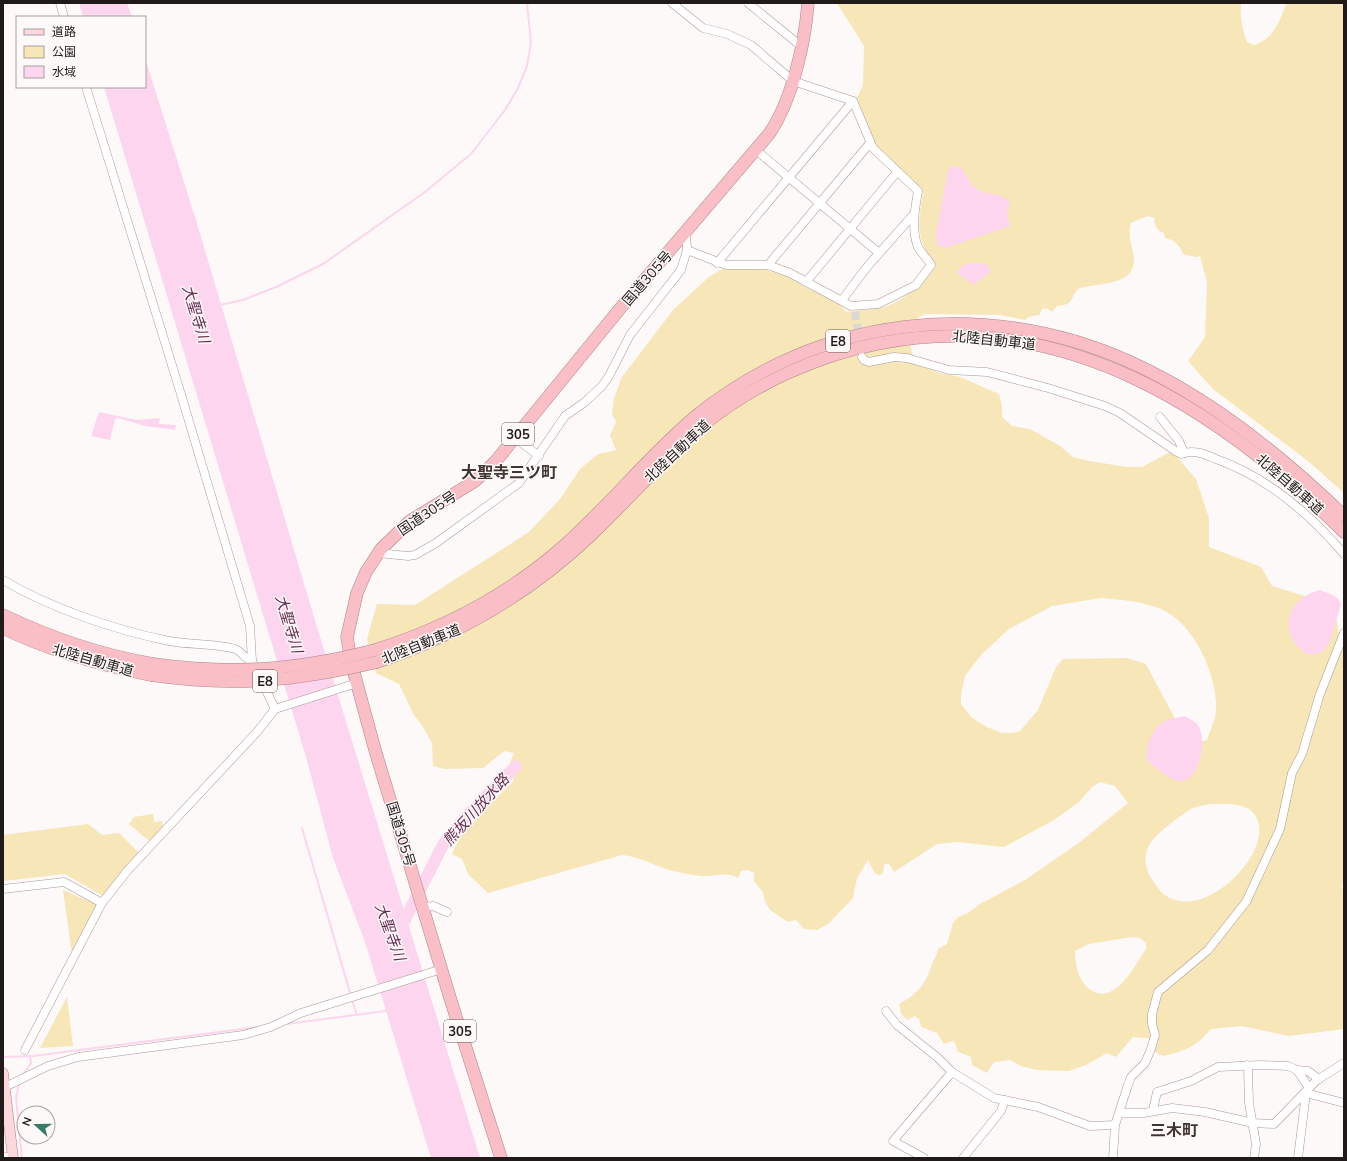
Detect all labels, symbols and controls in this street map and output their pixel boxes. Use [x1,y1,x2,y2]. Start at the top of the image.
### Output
legend [16,16,146,88]
text: 道路 [52,24,76,39]
text: 公園 [52,44,76,59]
text: 水域 [52,64,76,79]
street label: 国道305号 [618,247,676,309]
water label: 大聖寺川 [179,282,215,347]
street label: 北陸自動車道 [951,327,1037,353]
road number: E8 [826,330,850,352]
street label: 北陸自動車道 [640,416,714,486]
road number: 305 [502,423,534,445]
street label: 北陸自動車道 [1252,450,1328,518]
district label: 大聖寺三ツ町 [461,462,557,482]
street label: 国道305号 [394,487,460,539]
water label: 大聖寺川 [272,592,308,657]
street label: 北陸自動車道 [379,620,463,668]
street label: 北陸自動車道 [50,640,136,680]
road number: E8 [253,670,277,692]
water label: 熊坂川放水路 [438,768,514,849]
street label: 国道305号 [383,799,419,869]
water label: 大聖寺川 [371,900,410,965]
road number: 305 [444,1020,476,1042]
north arrow [16,1105,56,1145]
text: N [19,1115,35,1128]
district label: 三木町 [1150,1120,1198,1140]

